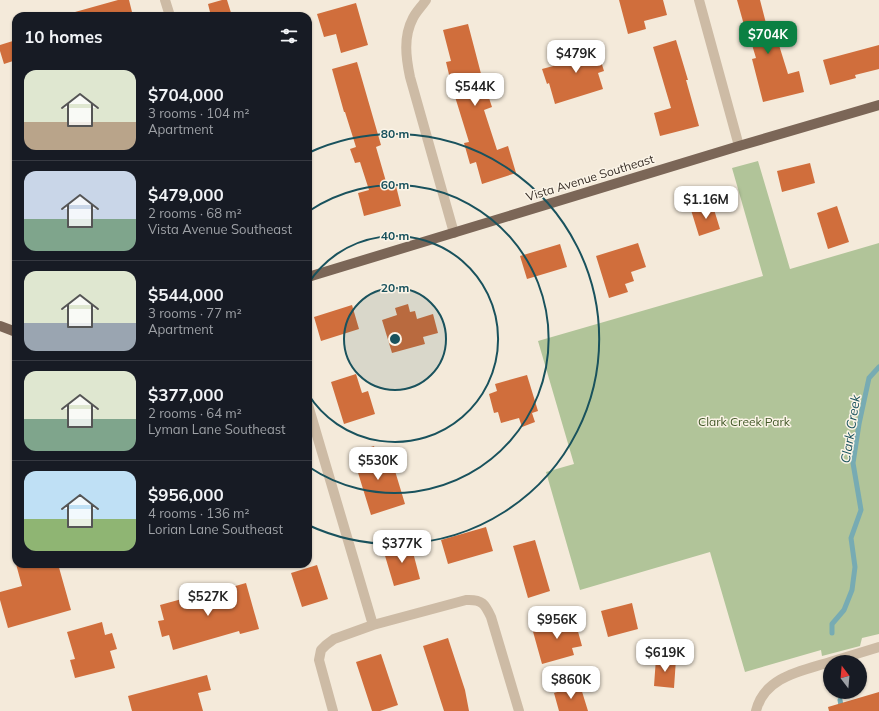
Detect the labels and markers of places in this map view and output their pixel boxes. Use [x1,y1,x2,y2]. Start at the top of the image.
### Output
pin: $704K [740,21,796,55]
pin: $479K [548,40,604,74]
pin: $544K [447,73,503,107]
pin: $1.16M [673,186,739,220]
centre of rings [388,332,402,346]
pin: $530K [350,447,406,481]
pin: $377K [374,530,430,564]
pin: $527K [180,583,236,617]
pin: $956K [529,606,585,640]
pin: $619K [637,639,693,673]
pin: $860K [543,666,599,700]

